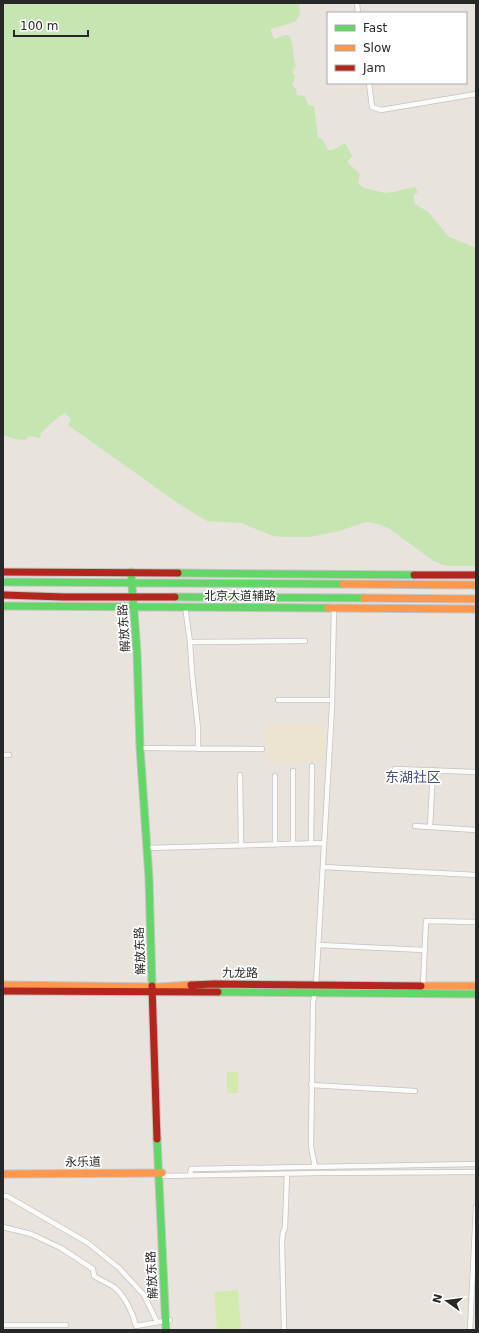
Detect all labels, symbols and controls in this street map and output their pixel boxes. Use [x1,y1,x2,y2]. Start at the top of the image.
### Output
scale bar [14,12,88,38]
legend [327,12,467,84]
text: 100 m [20,19,58,33]
text: Fast [363,21,387,35]
text: Slow [363,41,391,55]
text: Jam [362,61,386,75]
street label: 北京大道辅路 [204,589,276,603]
street label: 解放东路 [115,604,133,652]
district label: 东湖社区 [385,769,441,785]
street label: 解放东路 [132,927,148,975]
street label: 九龙路 [222,966,258,980]
street label: 永乐道 [65,1155,101,1169]
street label: 解放东路 [144,1251,160,1299]
north arrow [427,1281,467,1321]
text: N [430,1293,445,1305]

